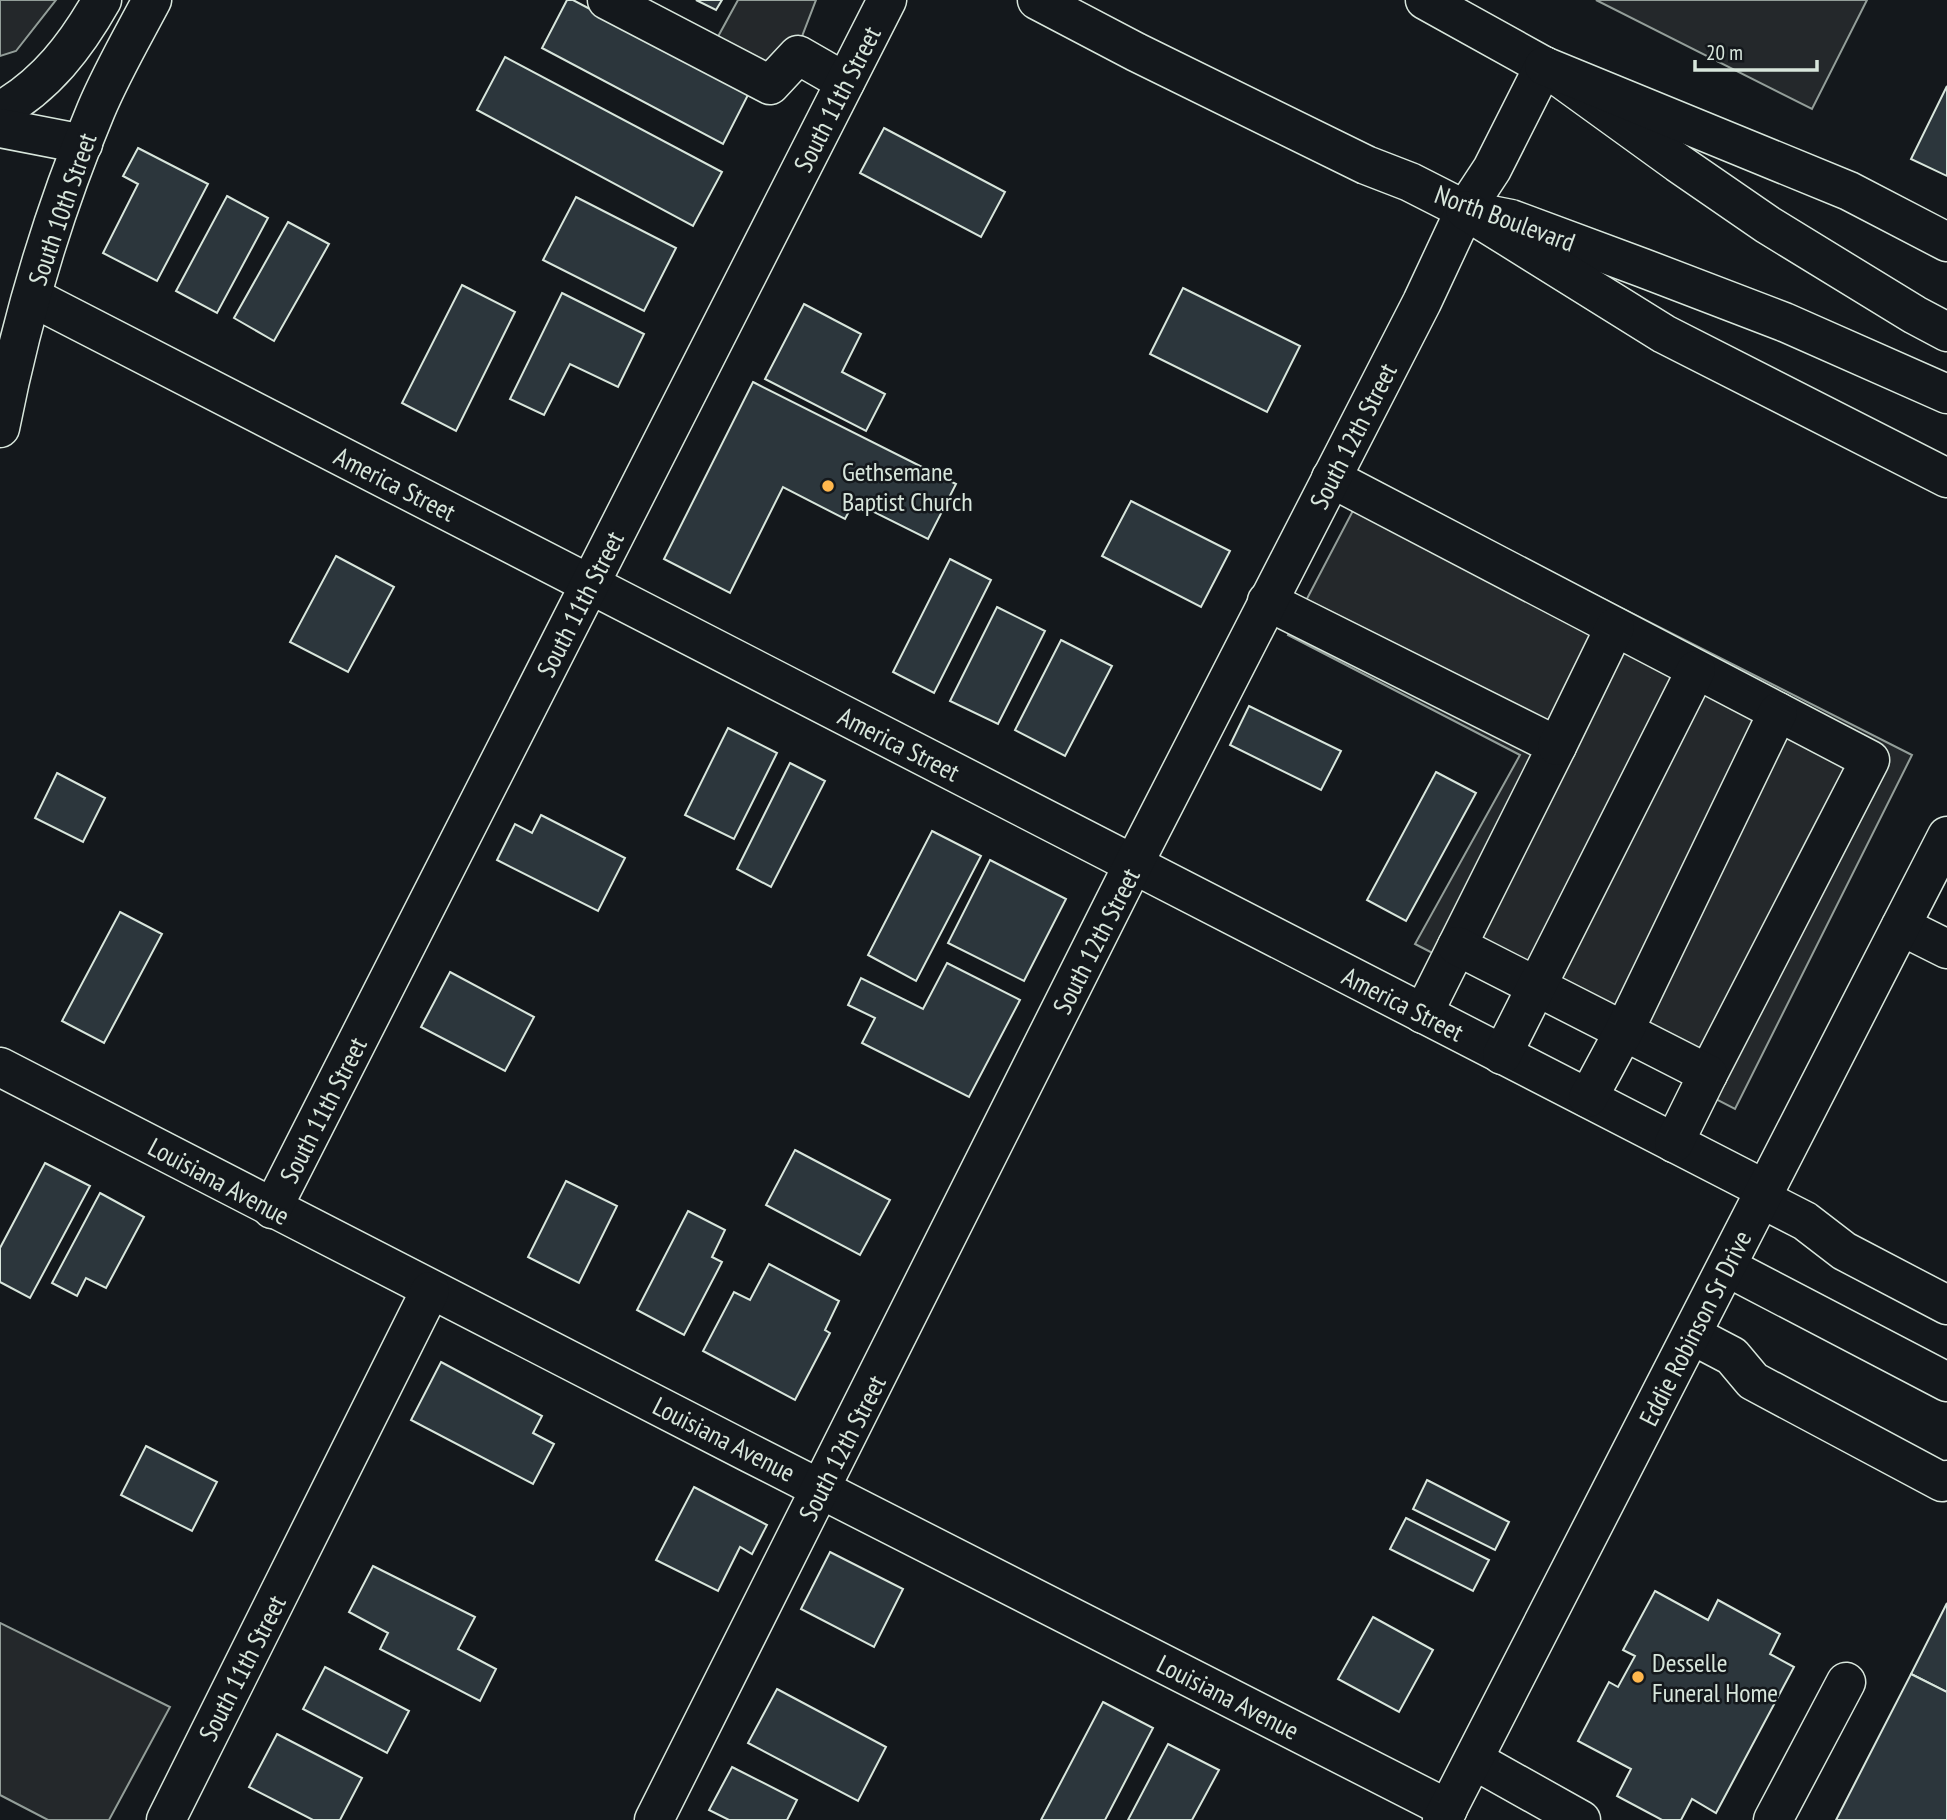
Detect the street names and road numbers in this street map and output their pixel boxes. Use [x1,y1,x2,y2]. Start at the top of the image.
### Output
street label: South 11th Street [786,21,888,177]
street label: South 10th Street [21,128,103,290]
street label: North Boulevard [1430,177,1580,259]
street label: South 12th Street [1302,358,1404,514]
street label: America Street [329,439,461,529]
street label: South 11th Street [529,526,631,682]
street label: America Street [833,699,965,789]
street label: South 12th Street [1045,863,1147,1019]
street label: America Street [1337,959,1469,1049]
street label: South 11th Street [272,1032,374,1188]
street label: Louisiana Avenue [143,1130,295,1232]
street label: Eddie Robinson Sr Drive [1632,1225,1758,1431]
street label: South 12th Street [791,1370,893,1526]
street label: Louisiana Avenue [647,1389,801,1489]
street label: South 11th Street [191,1590,293,1746]
street label: Louisiana Avenue [1151,1647,1305,1747]

